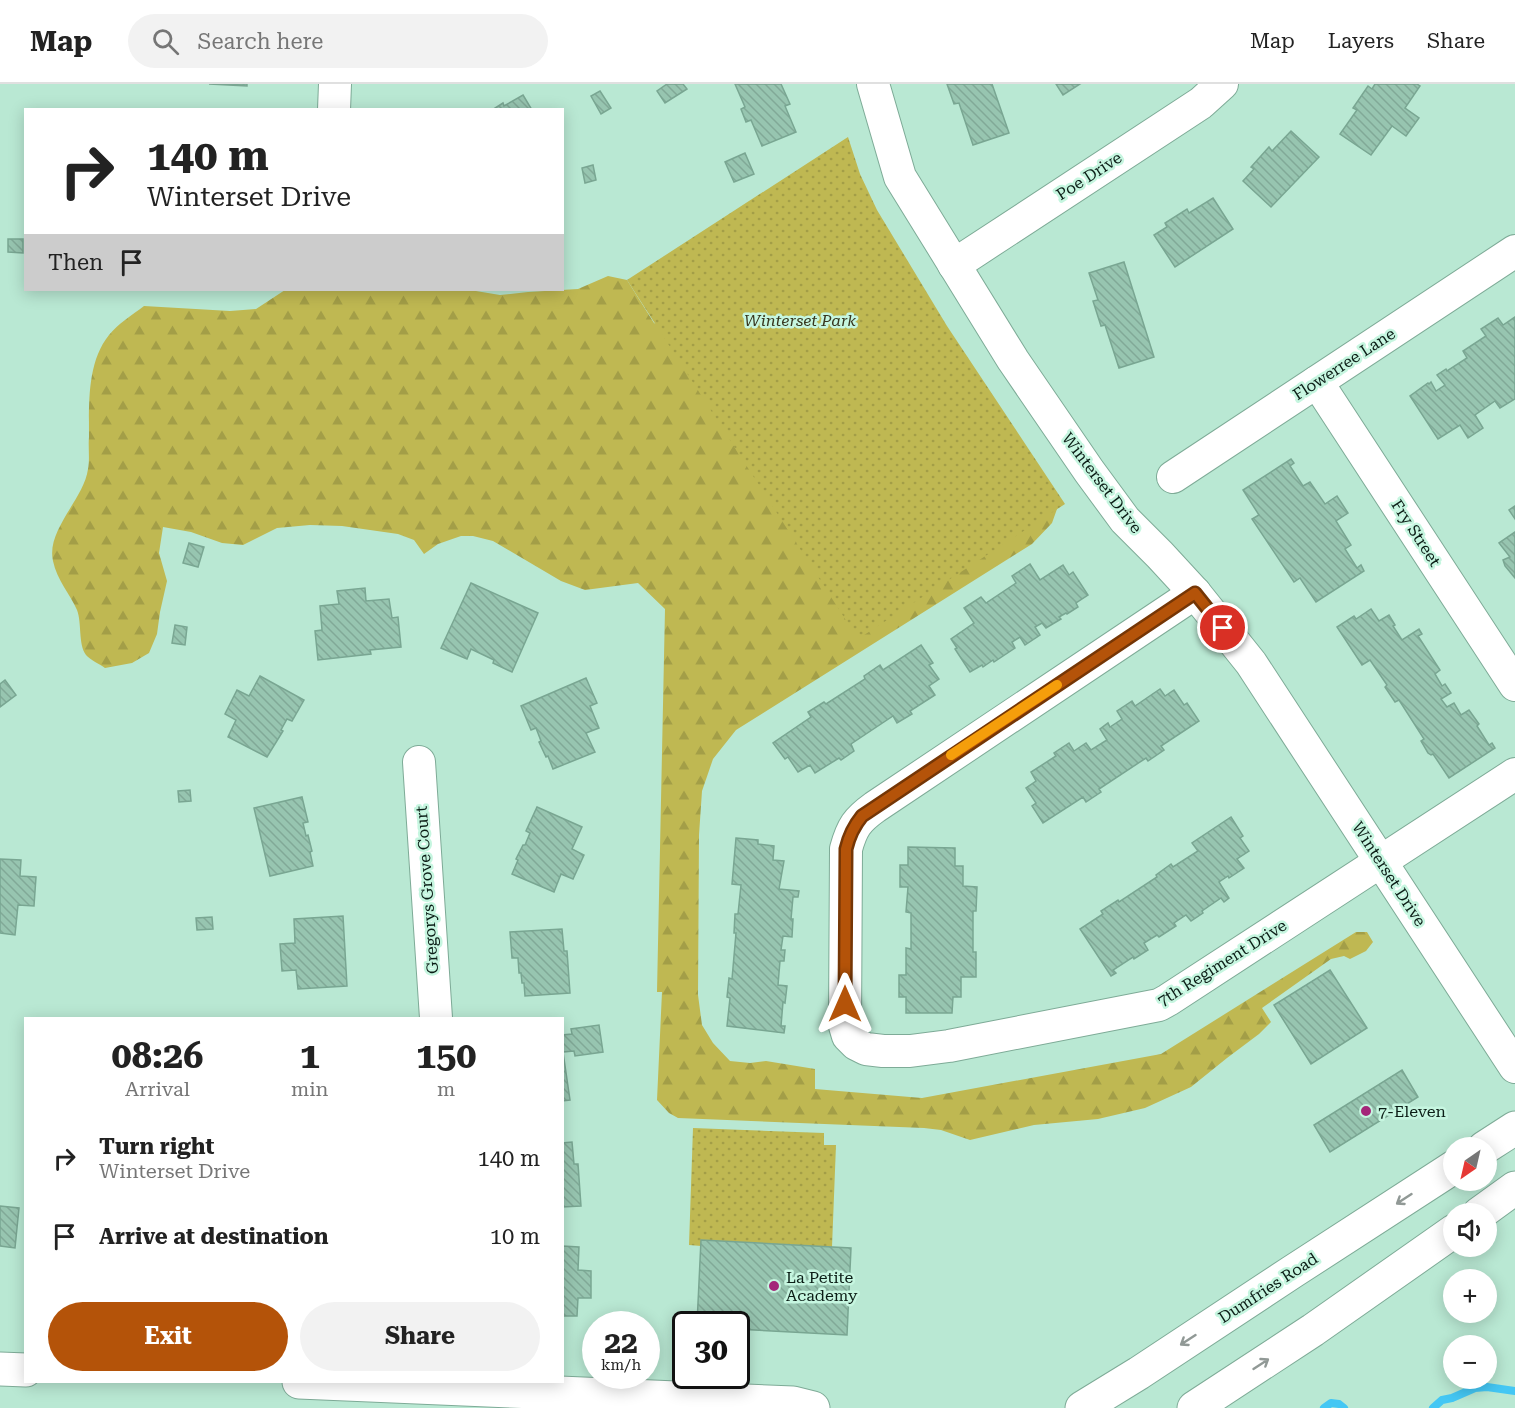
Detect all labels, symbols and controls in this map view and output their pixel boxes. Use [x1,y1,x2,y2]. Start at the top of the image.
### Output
search box [128,14,548,68]
text: Map [30,25,92,58]
icon: search [149,25,182,58]
text: Search here [197,29,323,54]
text: Map [1250,29,1295,53]
text: Layers [1328,29,1394,53]
text: Share [1427,29,1485,53]
text: 140 m [147,131,269,180]
icon: right [48,132,126,210]
street label: Poe Drive [1053,148,1126,204]
text: Winterset Drive [147,181,351,213]
icon: arrive [115,246,148,279]
text: Then [48,250,103,275]
park label: Winterset Park [744,311,856,330]
street label: Flowerree Lane [1289,324,1399,404]
street label: Winterset Drive [1058,429,1146,537]
street label: Fry Street [1387,496,1445,570]
pin [1197,602,1248,653]
icon: arrive [1206,611,1239,644]
street label: Gregorys Grove Court [412,805,442,975]
street label: Winterset Drive [1348,818,1430,930]
street label: 7th Regiment Drive [1154,915,1290,1010]
position arrow [813,972,877,1036]
text: 08:26 [112,1035,203,1077]
text: 1 [300,1035,320,1077]
text: 150 [416,1035,476,1077]
text: Arrival [125,1077,190,1101]
text: min [291,1077,328,1101]
text: m [437,1077,455,1101]
place label: 7-Eleven [1378,1102,1446,1121]
marker: 7-Eleven [1359,1104,1373,1118]
text: Turn right [99,1134,214,1159]
north arrow [1443,1137,1497,1191]
map controls [1443,1137,1497,1389]
icon: right [48,1142,81,1175]
text: 140 m [477,1146,540,1171]
text: Winterset Drive [99,1159,250,1183]
one-way arrow [1396,1193,1413,1205]
button: sound [1443,1203,1497,1257]
icon: arrive [48,1220,81,1253]
text: Arrive at destination [99,1224,328,1249]
text: 10 m [490,1224,540,1249]
street label: Dumfries Road [1215,1249,1321,1327]
place label: La Petite Academy [786,1268,858,1305]
button: + [1443,1269,1497,1323]
marker: La Petite Academy [767,1279,781,1293]
button: Exit [48,1302,288,1371]
button: Share [300,1302,540,1371]
speed limit sign: 30 [672,1311,750,1389]
text: 22 [604,1325,638,1360]
one-way arrow [1181,1334,1197,1346]
button: − [1443,1335,1497,1389]
text: km/h [601,1356,641,1374]
one-way arrow [1252,1358,1268,1370]

